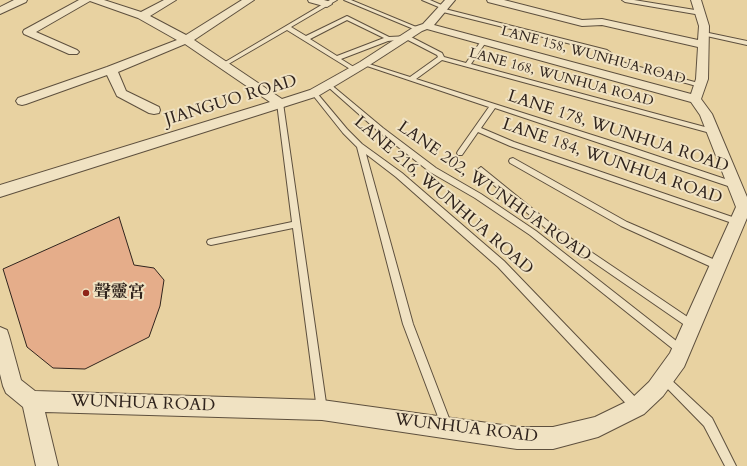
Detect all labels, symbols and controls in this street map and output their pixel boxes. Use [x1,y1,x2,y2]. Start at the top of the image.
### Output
street label: LANE 158, WUNHUA ROAD [499,23,687,89]
street label: LANE 168, WUNHUA ROAD [467,45,655,111]
street label: JIANGUO ROAD [162,71,300,131]
street label: LANE 178, WUNHUA ROAD [505,87,731,177]
street label: LANE 216, WUNHUA ROAD [349,112,537,280]
street label: LANE 184, WUNHUA ROAD [499,115,725,209]
street label: LANE 202, WUNHUA ROAD [393,117,595,267]
place label: 聲靈宮 [94,283,145,303]
marker: 聲靈宮 [81,288,91,298]
street label: WUNHUA ROAD [71,391,215,417]
street label: WUNHUA ROAD [393,410,539,448]

